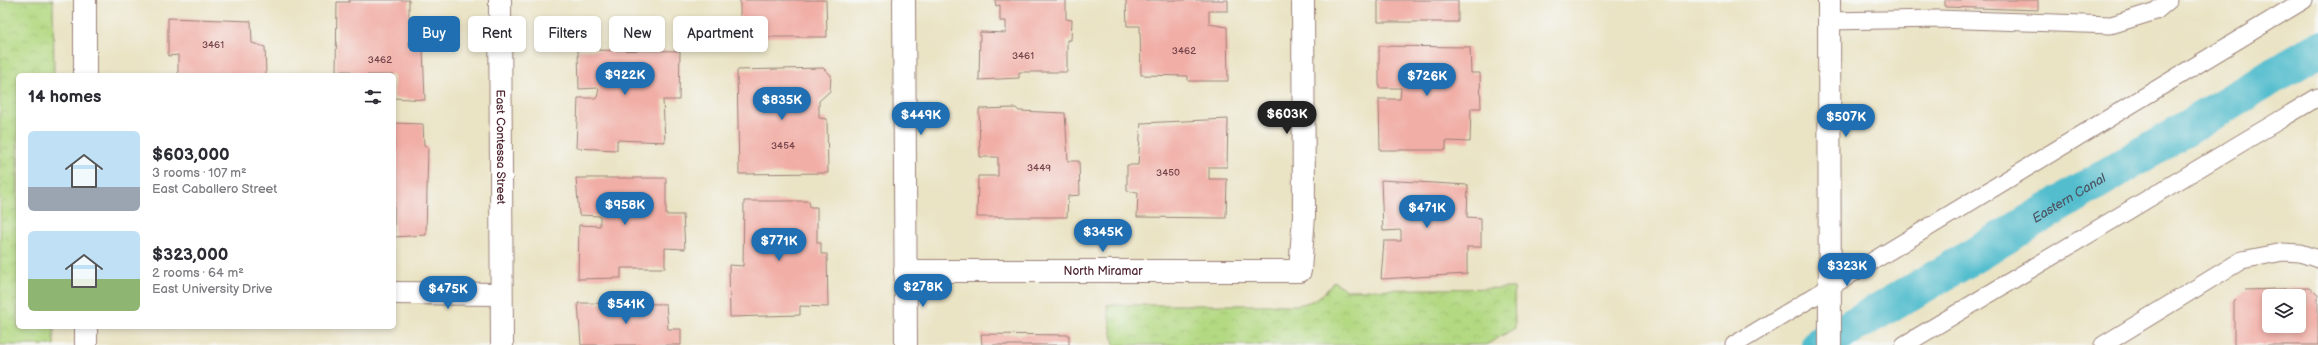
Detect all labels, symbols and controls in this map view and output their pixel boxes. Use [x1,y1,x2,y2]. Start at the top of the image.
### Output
chip: Buy [408,16,460,52]
chip: Rent [468,16,526,52]
chip: Filters [534,16,601,52]
chip: New [609,16,665,52]
chip: Apartment [673,16,768,52]
house number: 3461 [202,39,224,51]
house number: 3462 [1172,45,1196,57]
house number: 3461 [1012,50,1034,62]
house number: 3462 [368,54,392,66]
pin: $922K [597,62,653,96]
pin: $726K [1399,63,1455,97]
text: $922K [605,67,645,83]
text: $726K [1407,68,1447,84]
icon: filters [362,86,384,108]
text: 14 homes [28,87,101,107]
pin: $835K [754,87,810,121]
street label: East Contessa Street [493,89,509,205]
text: $835K [762,92,802,108]
pin: $603K [1259,101,1315,135]
pin: $449K [893,102,949,136]
pin: $507K [1818,104,1874,138]
text: $603K [1267,106,1307,122]
text: $449K [901,107,941,123]
text: $507K [1826,109,1866,125]
house number: 3454 [771,140,795,152]
text: $603,000 [152,145,230,165]
icon: home [60,147,108,195]
house number: 3449 [1027,162,1051,174]
text: 3 rooms · 107 m² [152,165,247,181]
house number: 3450 [1156,167,1180,179]
water label: Eastern Canal [2029,170,2110,227]
text: East Caballero Street [152,181,277,197]
pin: $958K [597,192,653,226]
pin: $471K [1399,195,1455,229]
text: $958K [605,197,645,213]
text: $471K [1408,200,1446,216]
pin: $345K [1075,219,1131,253]
text: $345K [1083,224,1123,240]
pin: $771K [751,228,807,262]
text: $771K [760,233,798,249]
text: $323,000 [152,245,228,265]
icon: home [60,247,108,295]
pin: $323K [1819,253,1875,287]
text: $323K [1827,258,1867,274]
street label: North Miramar [1063,264,1143,279]
text: 2 rooms · 64 m² [152,265,244,281]
pin: $278K [895,274,951,308]
pin: $475K [420,276,476,310]
text: $278K [903,279,943,295]
text: East University Drive [152,281,272,297]
text: $475K [428,281,468,297]
map controls [2262,289,2306,333]
button: layers [2262,289,2306,333]
pin: $541K [598,291,654,325]
text: $541K [607,296,645,312]

